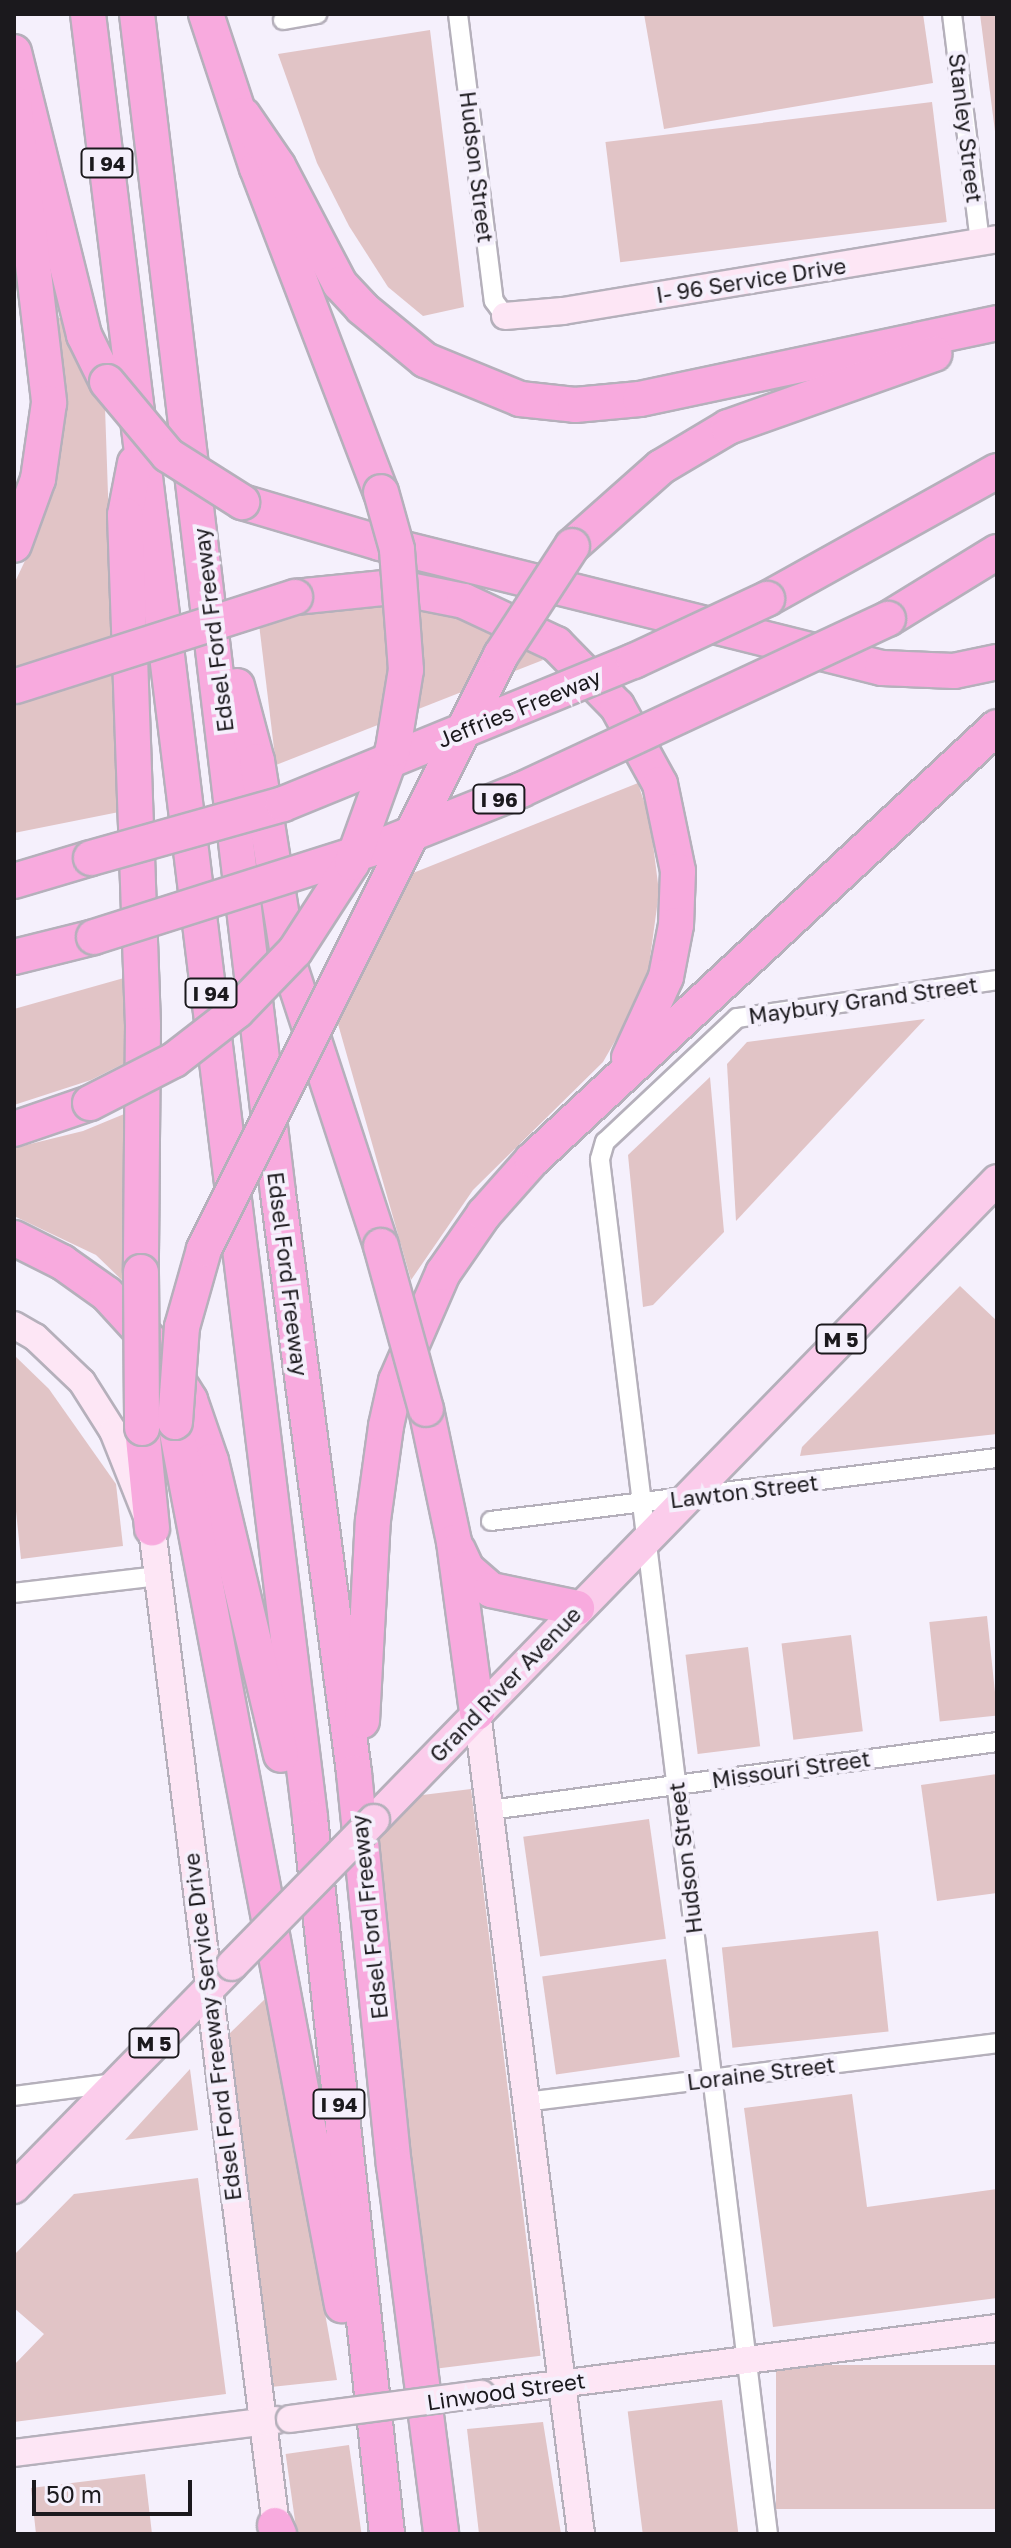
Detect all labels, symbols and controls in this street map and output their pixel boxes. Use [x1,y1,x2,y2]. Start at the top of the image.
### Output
street label: Stanley Street [944,52,988,204]
street label: Hudson Street [455,90,499,244]
road number: I 94 [79,147,135,179]
street label: I- 96 Service Drive [654,252,848,308]
street label: Edsel Ford Freeway [187,526,239,734]
street label: Jeffries Freeway [433,663,605,753]
road number: I 96 [471,783,527,815]
street label: Maybury Grand Street [747,971,979,1029]
road number: I 94 [183,977,239,1009]
street label: Edsel Ford Freeway [262,1170,314,1378]
road number: M 5 [815,1323,867,1355]
street label: Lawton Street [668,1469,820,1513]
street label: Grand River Avenue [424,1601,586,1767]
street label: Missouri Street [710,1745,872,1793]
street label: Hudson Street [663,1781,707,1935]
street label: Edsel Ford Freeway [345,1813,393,2021]
street label: Edsel Ford Freeway Service Drive [178,1852,246,2202]
road number: M 5 [128,2027,180,2059]
street label: Loraine Street [685,2051,837,2095]
road number: I 94 [311,2088,367,2120]
street label: Linwood Street [425,2367,587,2415]
scale bar [36,2464,196,2514]
text: 50 m [46,2479,102,2508]

